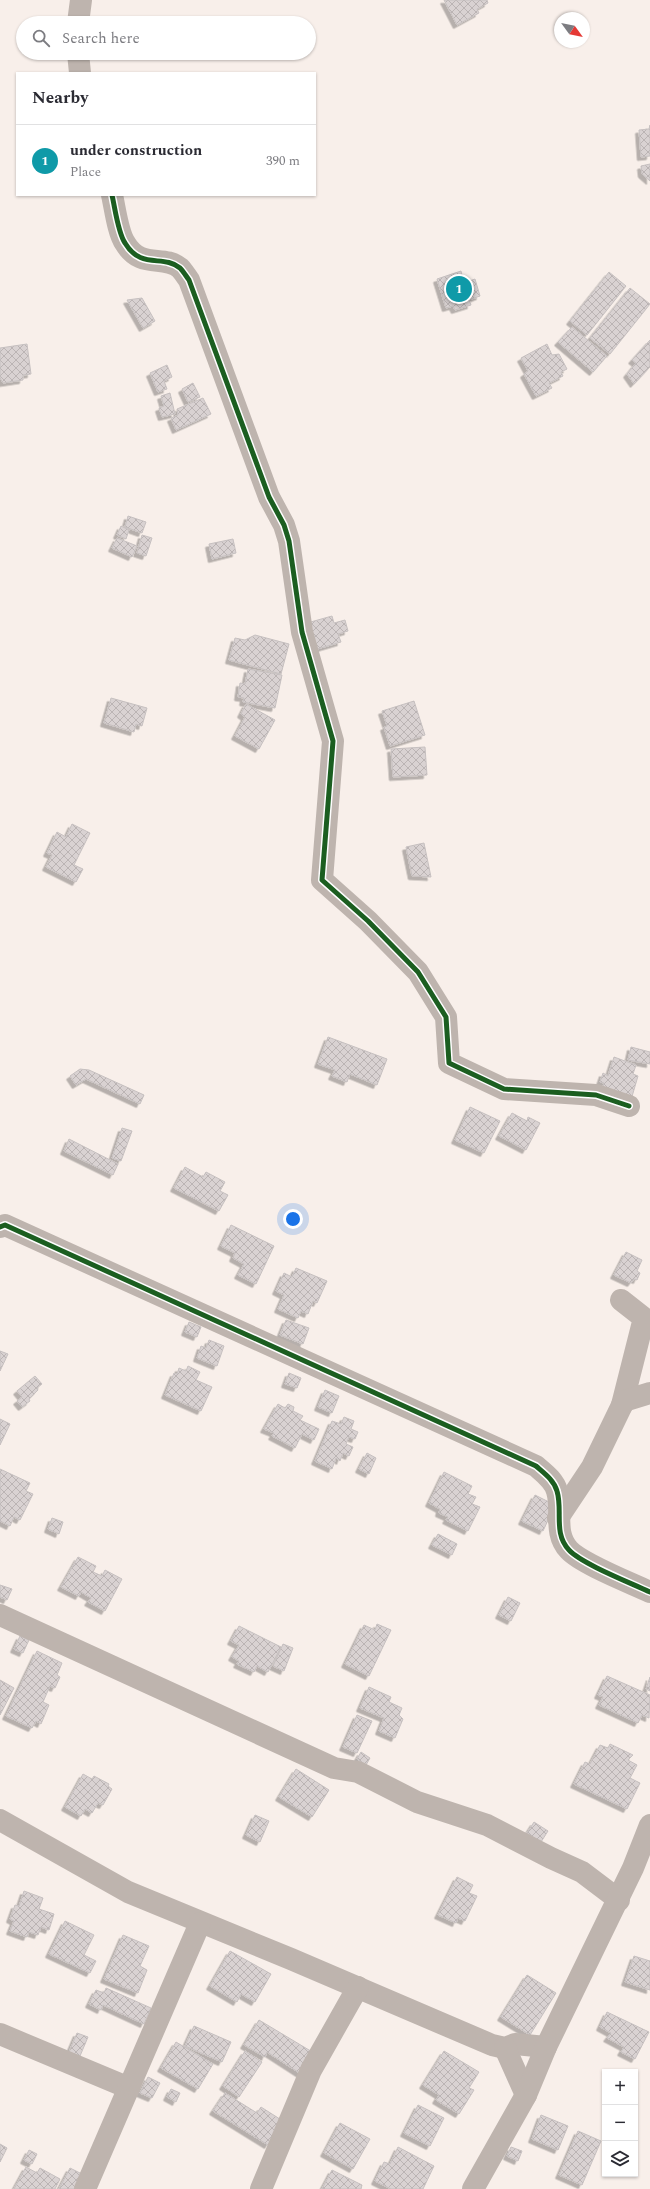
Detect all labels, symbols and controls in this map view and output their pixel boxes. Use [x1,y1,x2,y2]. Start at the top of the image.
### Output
north arrow [554,12,590,48]
search box [16,16,316,60]
icon: search [30,27,52,49]
text: Search here [62,27,140,50]
text: Nearby [32,85,88,111]
text: under construction [70,139,202,162]
text: 1 [41,151,49,171]
text: 390 m [266,151,300,171]
text: Place [70,162,101,182]
pin: 1 [446,274,472,304]
your location [283,1209,303,1229]
map controls [602,2069,638,2177]
button: + [602,2069,638,2105]
button: − [602,2105,638,2141]
button: layers [602,2141,638,2177]

